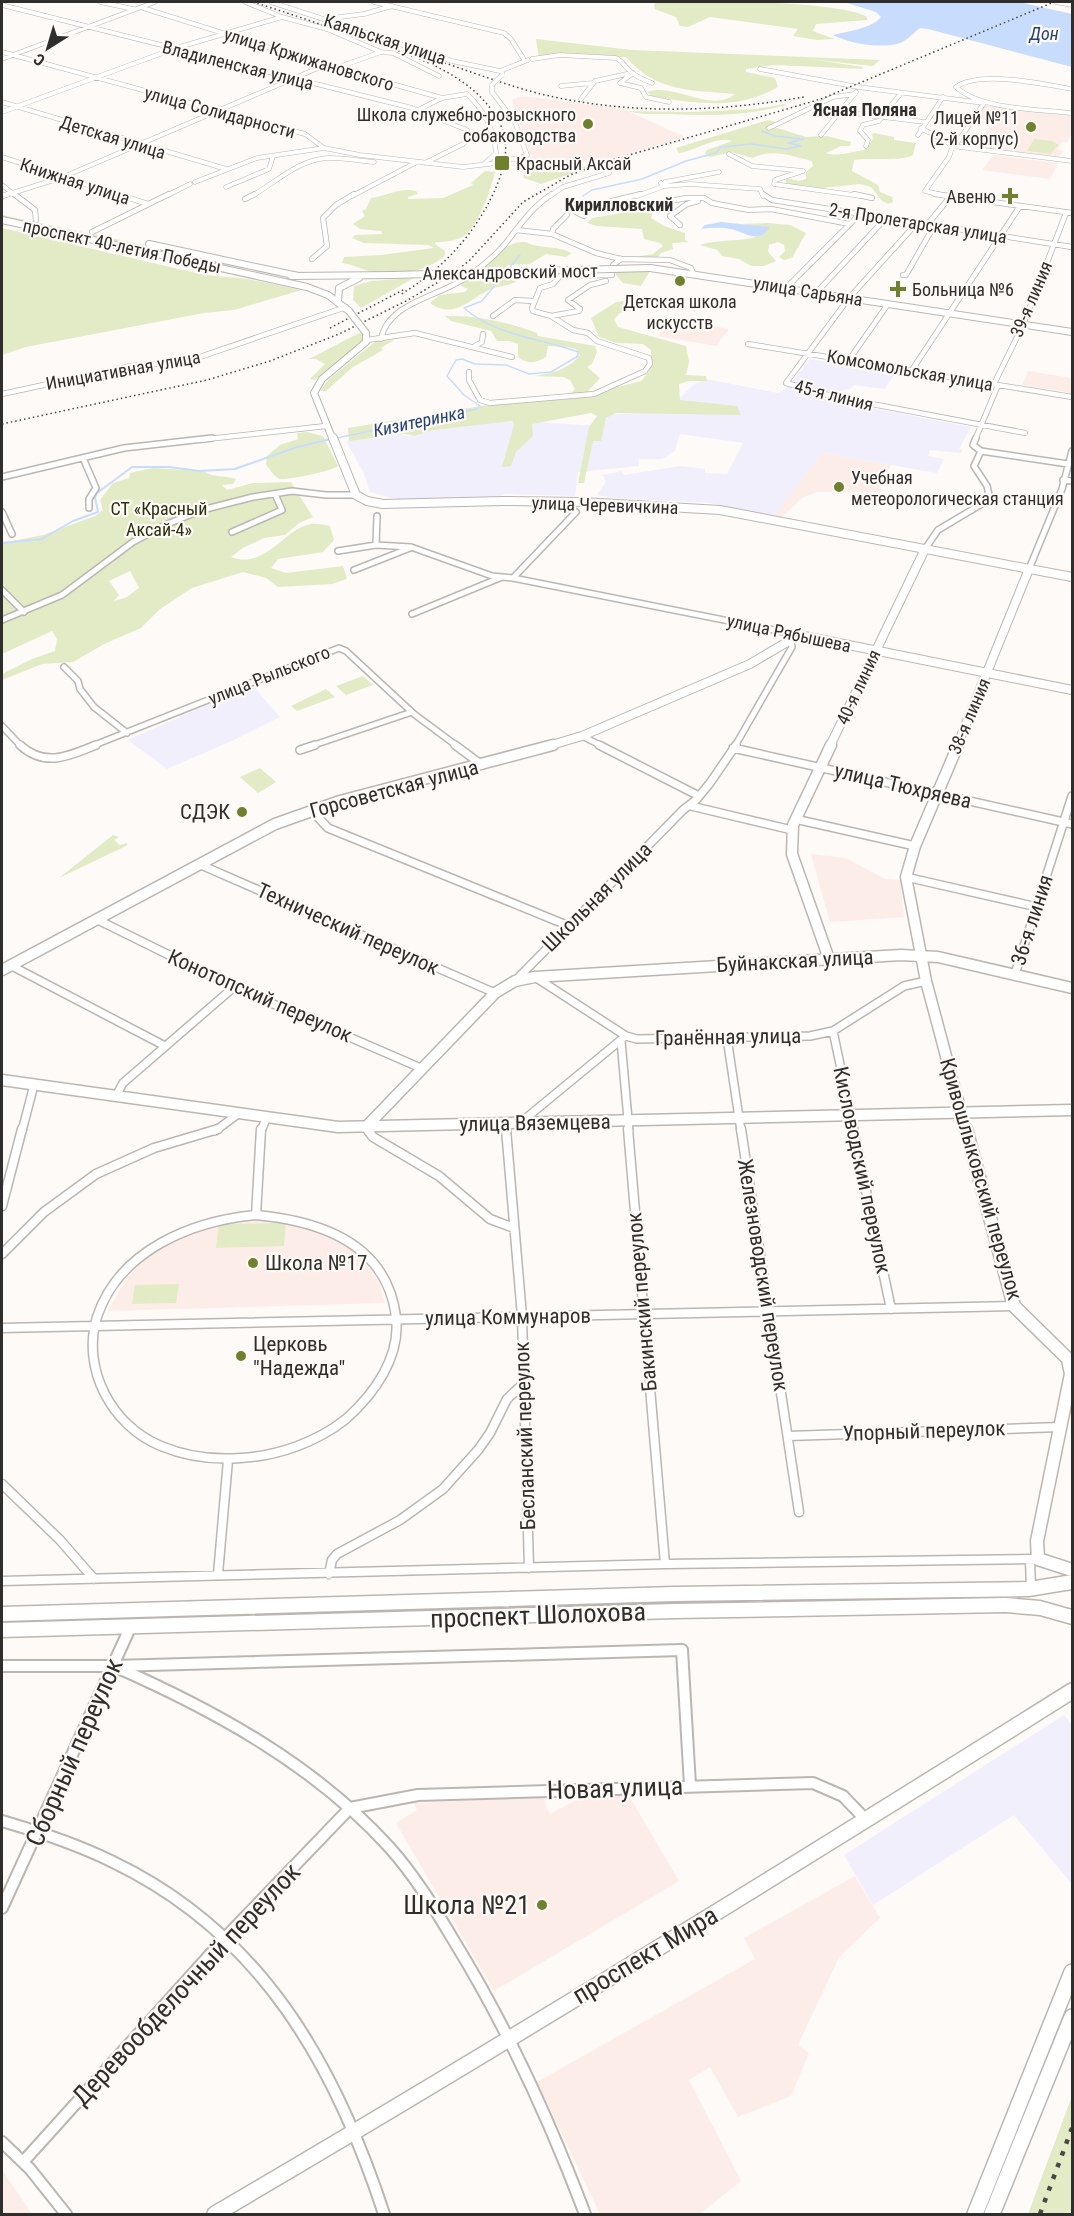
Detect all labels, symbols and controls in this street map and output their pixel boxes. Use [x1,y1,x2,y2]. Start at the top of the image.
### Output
street label: Каяльская улица [321,9,449,69]
north arrow [18,18,78,78]
street label: улица Кржижановского [221,23,397,95]
water label: Дон [1028,23,1059,44]
street label: Владиленская улица [160,36,316,94]
text: С [30,49,49,70]
street label: улица Солидарности [142,82,298,142]
district label: Ясная Поляна [812,99,917,120]
place label: Школа служебно-розыскного собаководства [357,104,576,146]
place label: Лицей №11 (2-й корпус) [930,107,1019,150]
street label: Детская улица [58,111,168,163]
marker: Школа служебно-розыскного собаководства [581,117,595,131]
marker: Лицей №11 (2-й корпус) [1024,120,1038,134]
street label: Книжная улица [17,153,133,209]
place label: Красный Аксай [516,153,631,174]
marker: Красный Аксай [493,154,511,172]
place label: Авеню [946,186,996,207]
marker: Авеню [1001,187,1019,205]
district label: Кирилловский [565,194,673,215]
street label: 2-я Пролетарская улица [828,199,1008,247]
street label: проспект 40-летия Победы [21,215,223,277]
street label: 39-я линия [1006,258,1056,340]
street label: Александровский мост [422,260,598,284]
street label: улица Сарьяна [752,272,864,310]
marker: Детская школа искусств [673,274,687,288]
place label: Больница №6 [912,279,1014,300]
marker: Больница №6 [889,280,907,298]
place label: Детская школа искусств [623,291,737,333]
street label: Комсомольская улица [825,345,995,395]
street label: Инициативная улица [44,346,202,394]
street label: 45-я линия [792,375,876,415]
water label: Кизитеринка [371,401,467,441]
place label: Учебная метеорологическая станция [851,467,1064,509]
marker: Учебная метеорологическая станция [832,480,846,494]
street label: улица Черевичкина [531,492,679,518]
park label: СТ «Красный Аксай-4» [111,498,207,540]
street label: улица Рябышева [725,610,853,656]
street label: улица Рыльского [205,641,333,709]
street label: 40-я линия [831,646,885,728]
street label: 38-я линия [944,675,994,757]
street label: Горсоветская улица [307,755,481,823]
street label: улица Тюхряева [832,759,974,813]
place label: СДЭК [180,800,230,824]
marker: СДЭК [235,805,249,819]
street label: Школьная улица [537,837,657,957]
street label: 36-я линия [1006,872,1058,968]
street label: Технический переулок [253,878,443,980]
street label: Конотопский переулок [164,945,356,1047]
street label: Буйнакская улица [716,945,874,977]
street label: Гранённая улица [655,1024,801,1050]
street label: Кривошлыковский переулок [935,1055,1027,1303]
street label: Кисловодский переулок [828,1064,896,1276]
street label: улица Вяземцева [459,1110,611,1136]
street label: Железноводский переулок [733,1157,793,1393]
street label: Бакинский переулок [622,1212,662,1392]
place label: Школа №17 [265,1251,367,1275]
marker: Школа №17 [246,1256,260,1270]
street label: улица Коммунаров [425,1304,591,1330]
place label: Церковь "Надежда" [253,1332,345,1380]
street label: Бесланский переулок [510,1341,540,1531]
marker: Церковь "Надежда" [234,1349,248,1363]
street label: Упорный переулок [842,1416,1006,1446]
street label: проспект Шолохова [430,1596,646,1634]
street label: Сборный переулок [19,1653,129,1851]
street label: Новая улица [546,1771,684,1805]
street label: Деревообделочный переулок [66,1856,307,2111]
place label: Школа №21 [403,1890,530,1920]
marker: Школа №21 [535,1898,549,1912]
street label: проспект Мира [567,1900,723,2010]

